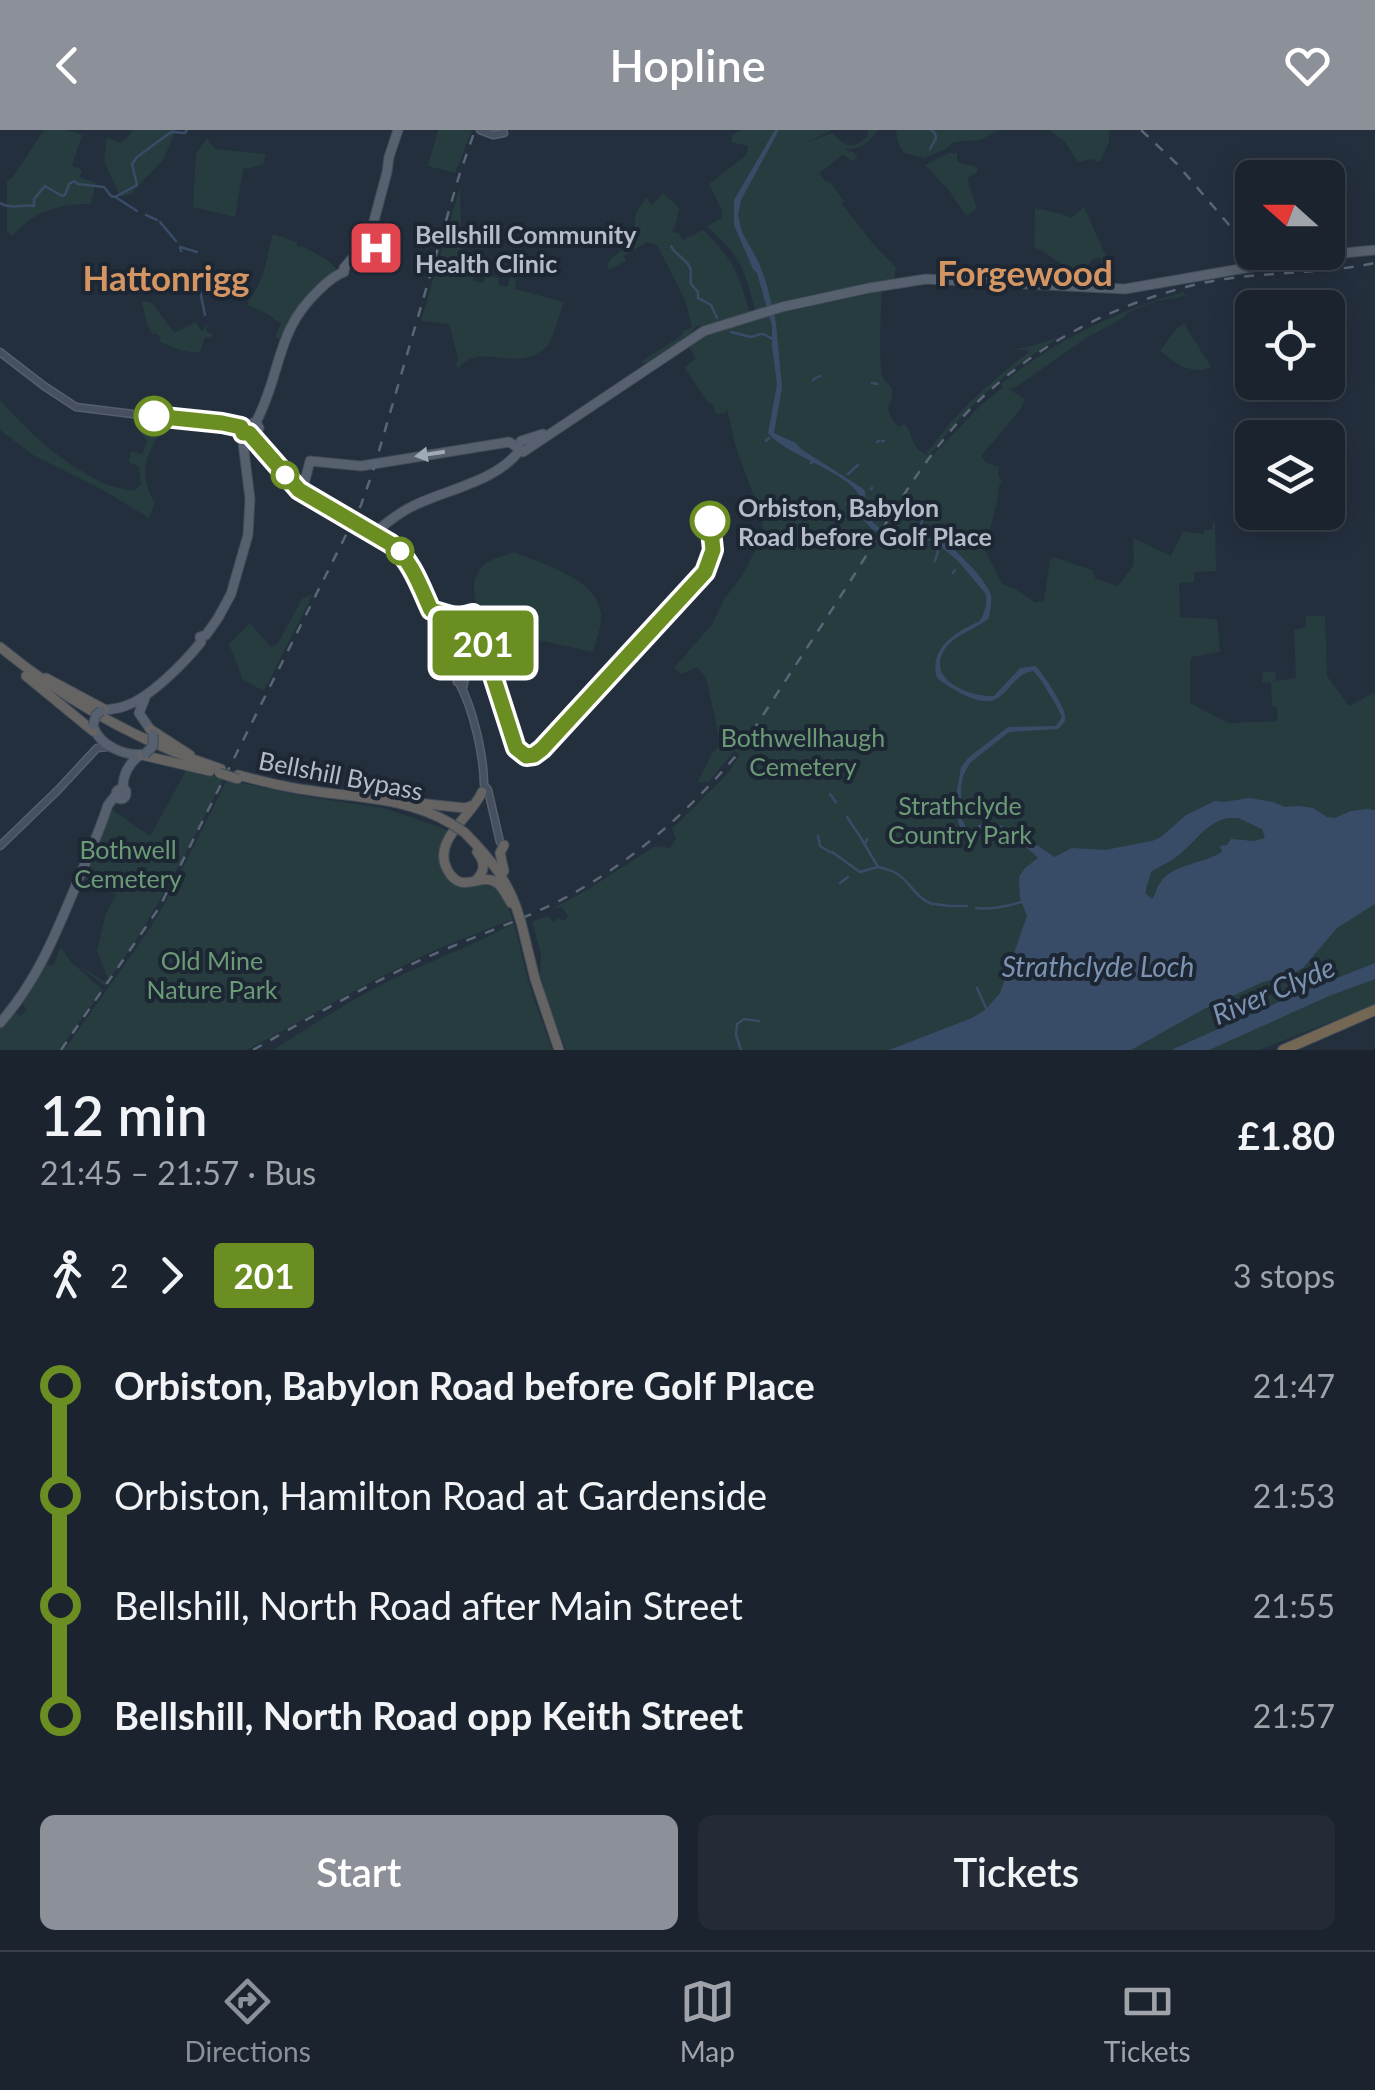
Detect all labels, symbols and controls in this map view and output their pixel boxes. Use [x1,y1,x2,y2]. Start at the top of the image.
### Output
icon: back [40,38,95,93]
text: Hopline [609,38,766,92]
icon: heart [1280,38,1335,93]
north arrow [1235,160,1345,270]
map controls [1235,160,1345,530]
hospital icon: Bellshill Community Health Clinic [346,218,406,278]
place label: Bellshill Community Health Clinic [415,219,637,278]
district label: Forgewood [937,251,1113,293]
district label: Hattonrigg [82,256,250,298]
button: locate [1235,290,1345,400]
unlabelled marker [135,397,173,435]
button: layers [1235,420,1345,530]
one-way arrow [414,447,446,462]
unlabelled marker [272,462,298,488]
place label: Orbiston, Babylon Road before Golf Place [738,492,992,551]
marker: Orbiston, Babylon Road before Golf Place [691,502,729,540]
unlabelled marker [387,538,413,564]
line badge: 201 [426,610,540,676]
text: 201 [453,622,513,664]
park label: Bothwellhaugh Cemetery [721,722,885,781]
street label: Bellshill Bypass [256,744,426,806]
park label: Strathclyde Country Park [888,790,1032,849]
park label: Bothwell Cemetery [74,834,182,893]
park label: Old Mine Nature Park [147,945,278,1004]
water label: Strathclyde Loch [1002,949,1194,983]
water label: River Clyde [1207,949,1339,1031]
text: 12 min [40,1082,208,1148]
text: £1.80 [1238,1112,1335,1158]
text: 21:45 – 21:57 · Bus [40,1153,316,1192]
icon: walk [40,1248,95,1303]
icon: forward [144,1248,199,1303]
text: 201 [234,1254,294,1296]
text: 2 [110,1256,129,1295]
text: 3 stops [1233,1256,1335,1295]
text: Orbiston, Babylon Road before Golf Place [114,1362,815,1408]
text: 21:47 [1253,1366,1335,1405]
text: Orbiston, Hamilton Road at Gardenside [114,1472,767,1518]
text: 21:53 [1253,1476,1335,1515]
text: Bellshill, North Road after Main Street [114,1582,743,1628]
text: 21:55 [1253,1586,1335,1625]
text: Bellshill, North Road opp Keith Street [114,1692,743,1738]
text: 21:57 [1253,1696,1335,1735]
button: Start [40,1815,678,1930]
button: Tickets [698,1815,1335,1930]
tab: Directions [184,1974,311,2068]
tab: Map [680,1974,735,2068]
tab: Tickets [1104,1974,1191,2068]

